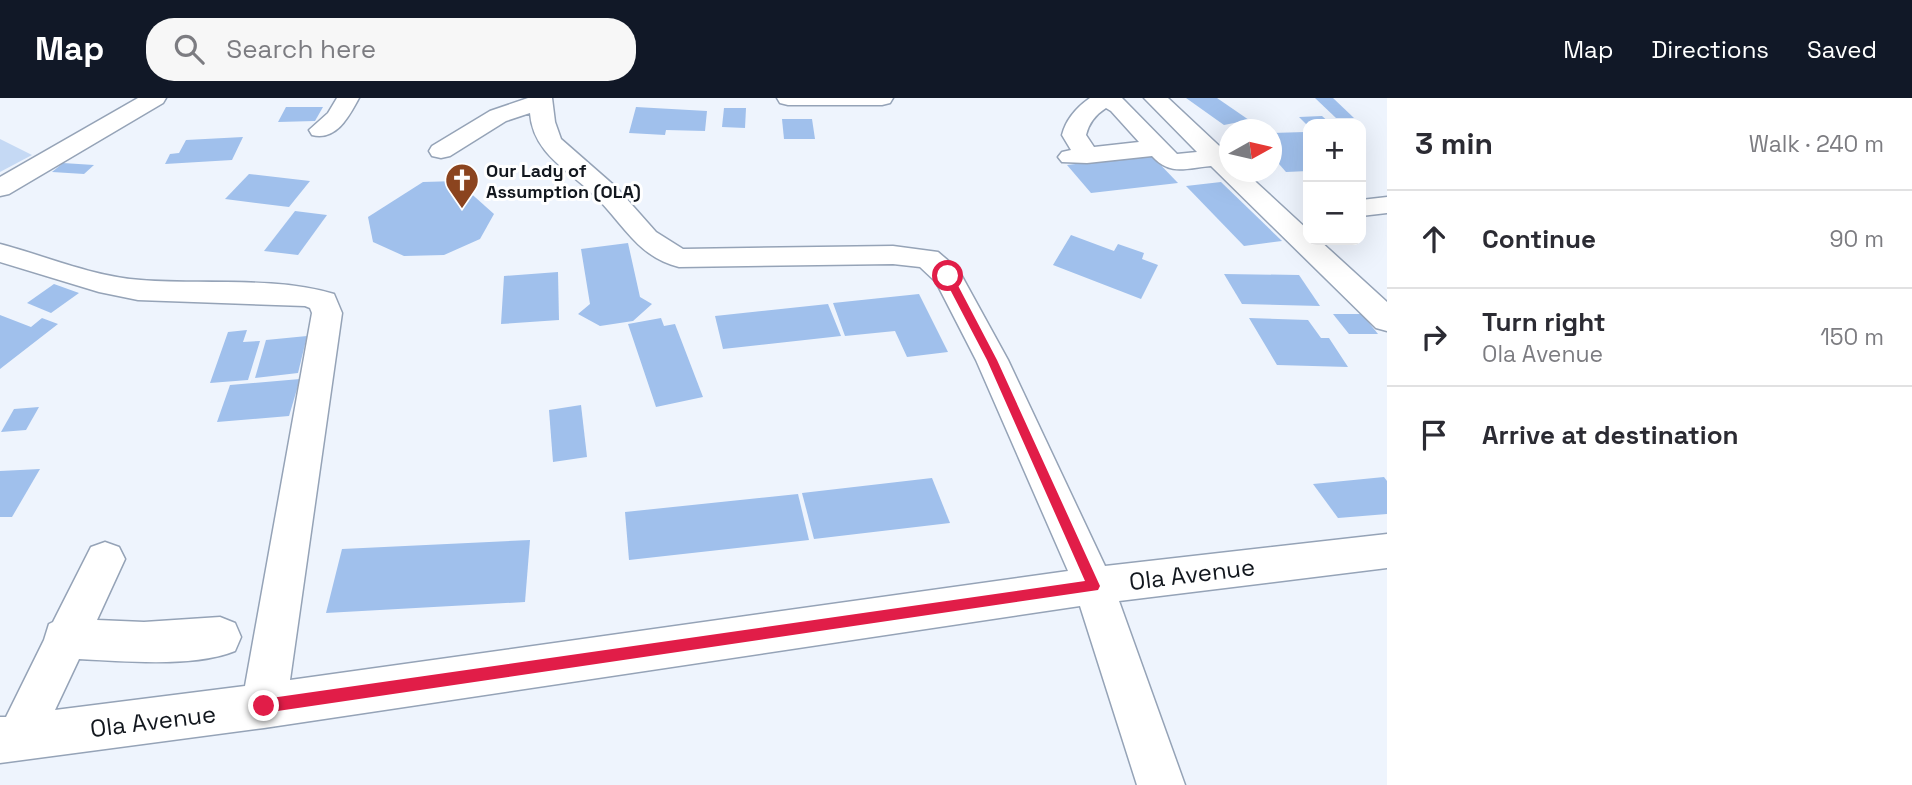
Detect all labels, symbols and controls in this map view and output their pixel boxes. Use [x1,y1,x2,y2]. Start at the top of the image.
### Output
search box [146,18,636,81]
text: Map [35,28,104,70]
icon: search [170,30,208,68]
text: Search here [226,32,376,66]
text: Map [1563,34,1613,65]
text: Directions [1651,34,1769,65]
text: Saved [1807,34,1877,65]
north arrow [1219,119,1282,182]
map controls [1303,119,1366,245]
button: + [1303,119,1366,182]
text: 3 min [1415,124,1493,163]
text: Walk · 240 m [1749,129,1884,159]
place label: Our Lady of Assumption (OLA) [486,159,641,203]
church icon: Our Lady of Assumption (OLA) [443,161,481,210]
button: − [1303,182,1366,245]
icon: ahead [1415,220,1453,258]
text: Continue [1482,222,1596,256]
text: 90 m [1829,224,1884,254]
route start [932,260,963,291]
text: Turn right [1482,305,1606,339]
icon: right [1415,318,1453,356]
text: 150 m [1820,322,1884,352]
text: Ola Avenue [1482,339,1603,369]
icon: arrive [1415,416,1453,454]
text: Arrive at destination [1482,418,1739,452]
street label: Ola Avenue [1127,551,1257,597]
route end [248,690,279,721]
street label: Ola Avenue [88,698,218,744]

